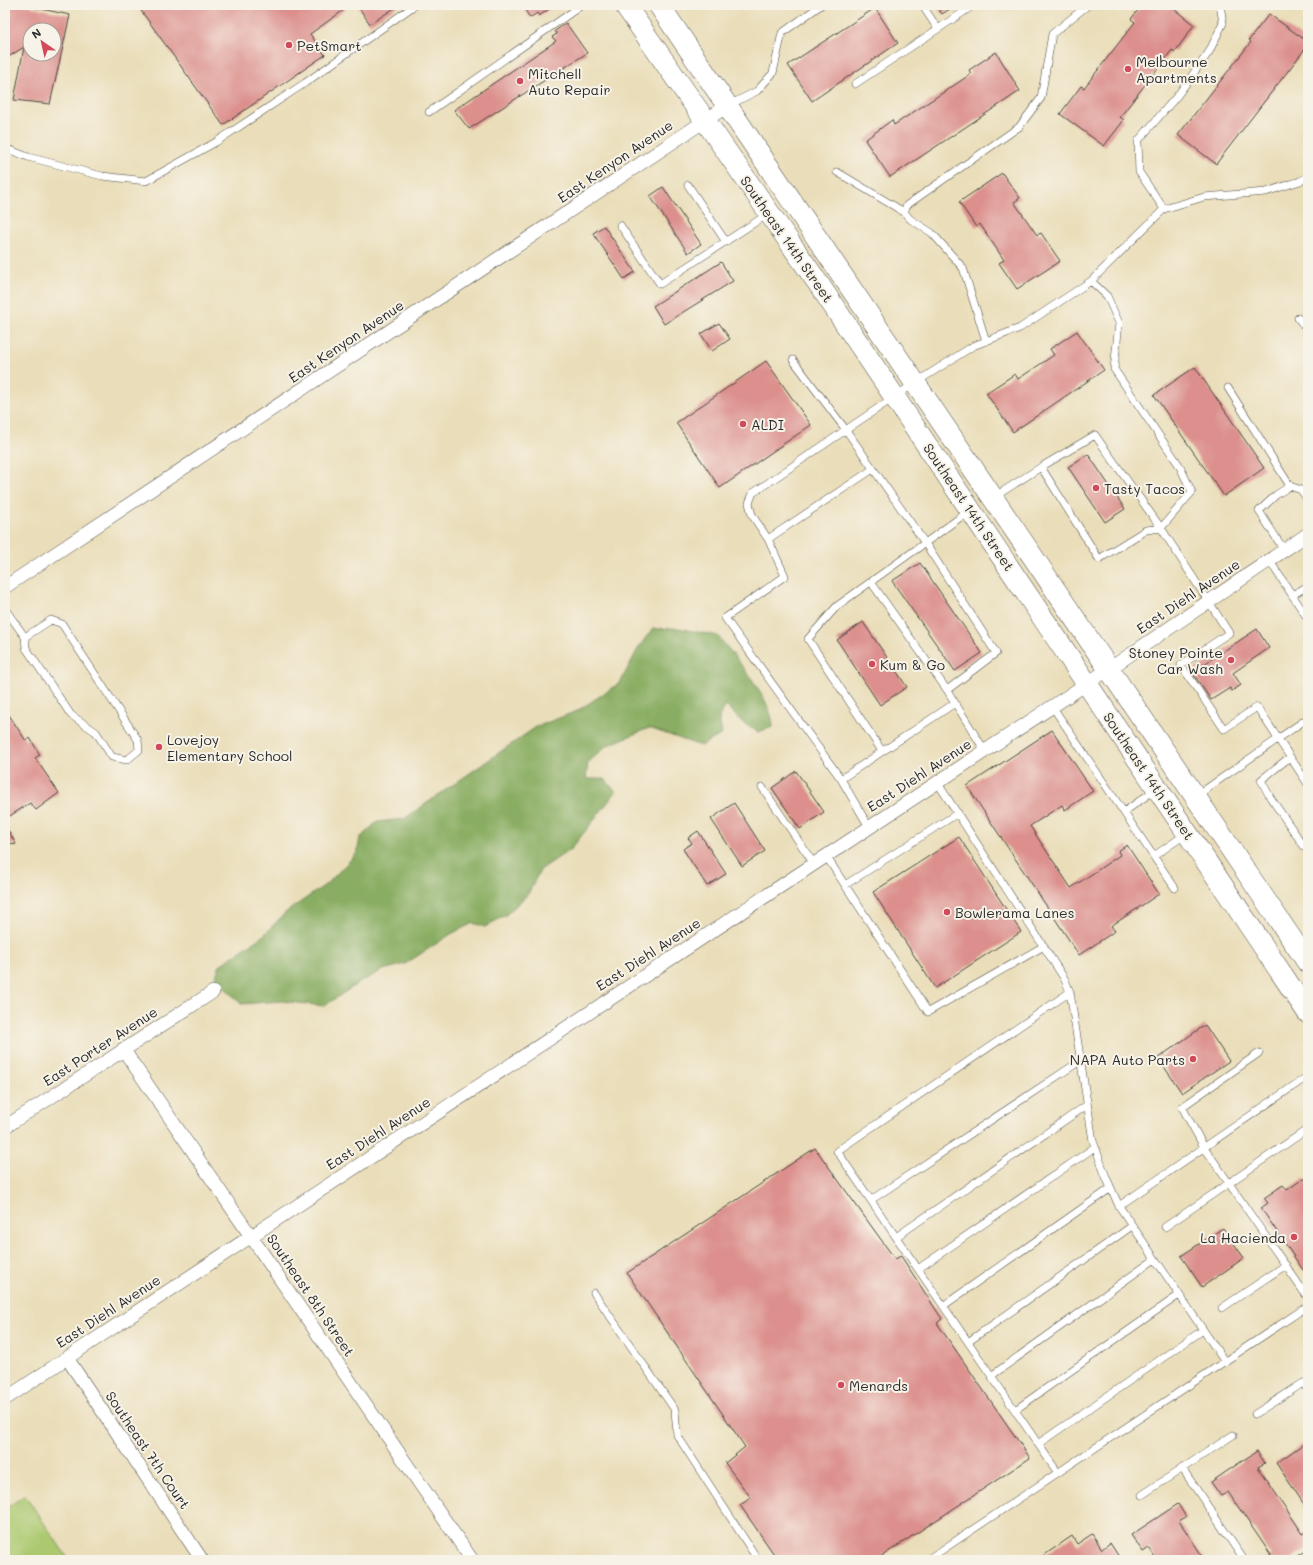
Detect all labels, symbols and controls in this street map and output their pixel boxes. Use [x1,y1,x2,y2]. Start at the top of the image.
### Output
north arrow [22,22,62,62]
text: N [28,25,44,42]
place label: PetSmart [297,36,361,55]
marker: PetSmart [284,40,294,50]
place label: Melbourne Apartments [1136,52,1217,87]
place label: Mitchell Auto Repair [528,64,611,99]
marker: Melbourne Apartments [1123,64,1133,74]
marker: Mitchell Auto Repair [515,76,525,86]
street label: East Kenyon Avenue [554,115,676,207]
street label: Southeast 14th Street [736,172,838,306]
street label: East Kenyon Avenue [285,295,407,387]
place label: ALDI [751,415,784,434]
marker: ALDI [738,419,748,429]
street label: Southeast 14th Street [919,439,1019,575]
place label: Tasty Tacos [1104,479,1185,498]
marker: Tasty Tacos [1091,483,1101,493]
street label: East Diehl Avenue [1132,554,1244,638]
place label: Stoney Pointe Car Wash [1129,643,1223,678]
place label: Kum & Go [880,655,945,674]
marker: Stoney Pointe Car Wash [1226,655,1236,665]
marker: Kum & Go [867,659,877,669]
street label: Southeast 14th Street [1099,708,1199,844]
place label: Lovejoy Elementary School [167,730,293,765]
street label: East Diehl Avenue [863,734,975,816]
marker: Lovejoy Elementary School [154,742,164,752]
place label: Bowlerama Lanes [955,903,1074,922]
marker: Bowlerama Lanes [942,907,952,917]
street label: East Diehl Avenue [592,913,704,995]
street label: East Porter Avenue [39,1002,161,1090]
place label: NAPA Auto Parts [1070,1050,1185,1069]
marker: NAPA Auto Parts [1188,1054,1198,1064]
street label: East Diehl Avenue [322,1092,434,1174]
place label: La Hacienda [1200,1228,1286,1247]
street label: Southeast 8th Street [263,1230,359,1360]
marker: La Hacienda [1289,1232,1299,1242]
street label: East Diehl Avenue [52,1270,164,1352]
place label: Menards [849,1376,908,1395]
marker: Menards [836,1380,846,1390]
street label: Southeast 7th Court [101,1387,195,1513]

